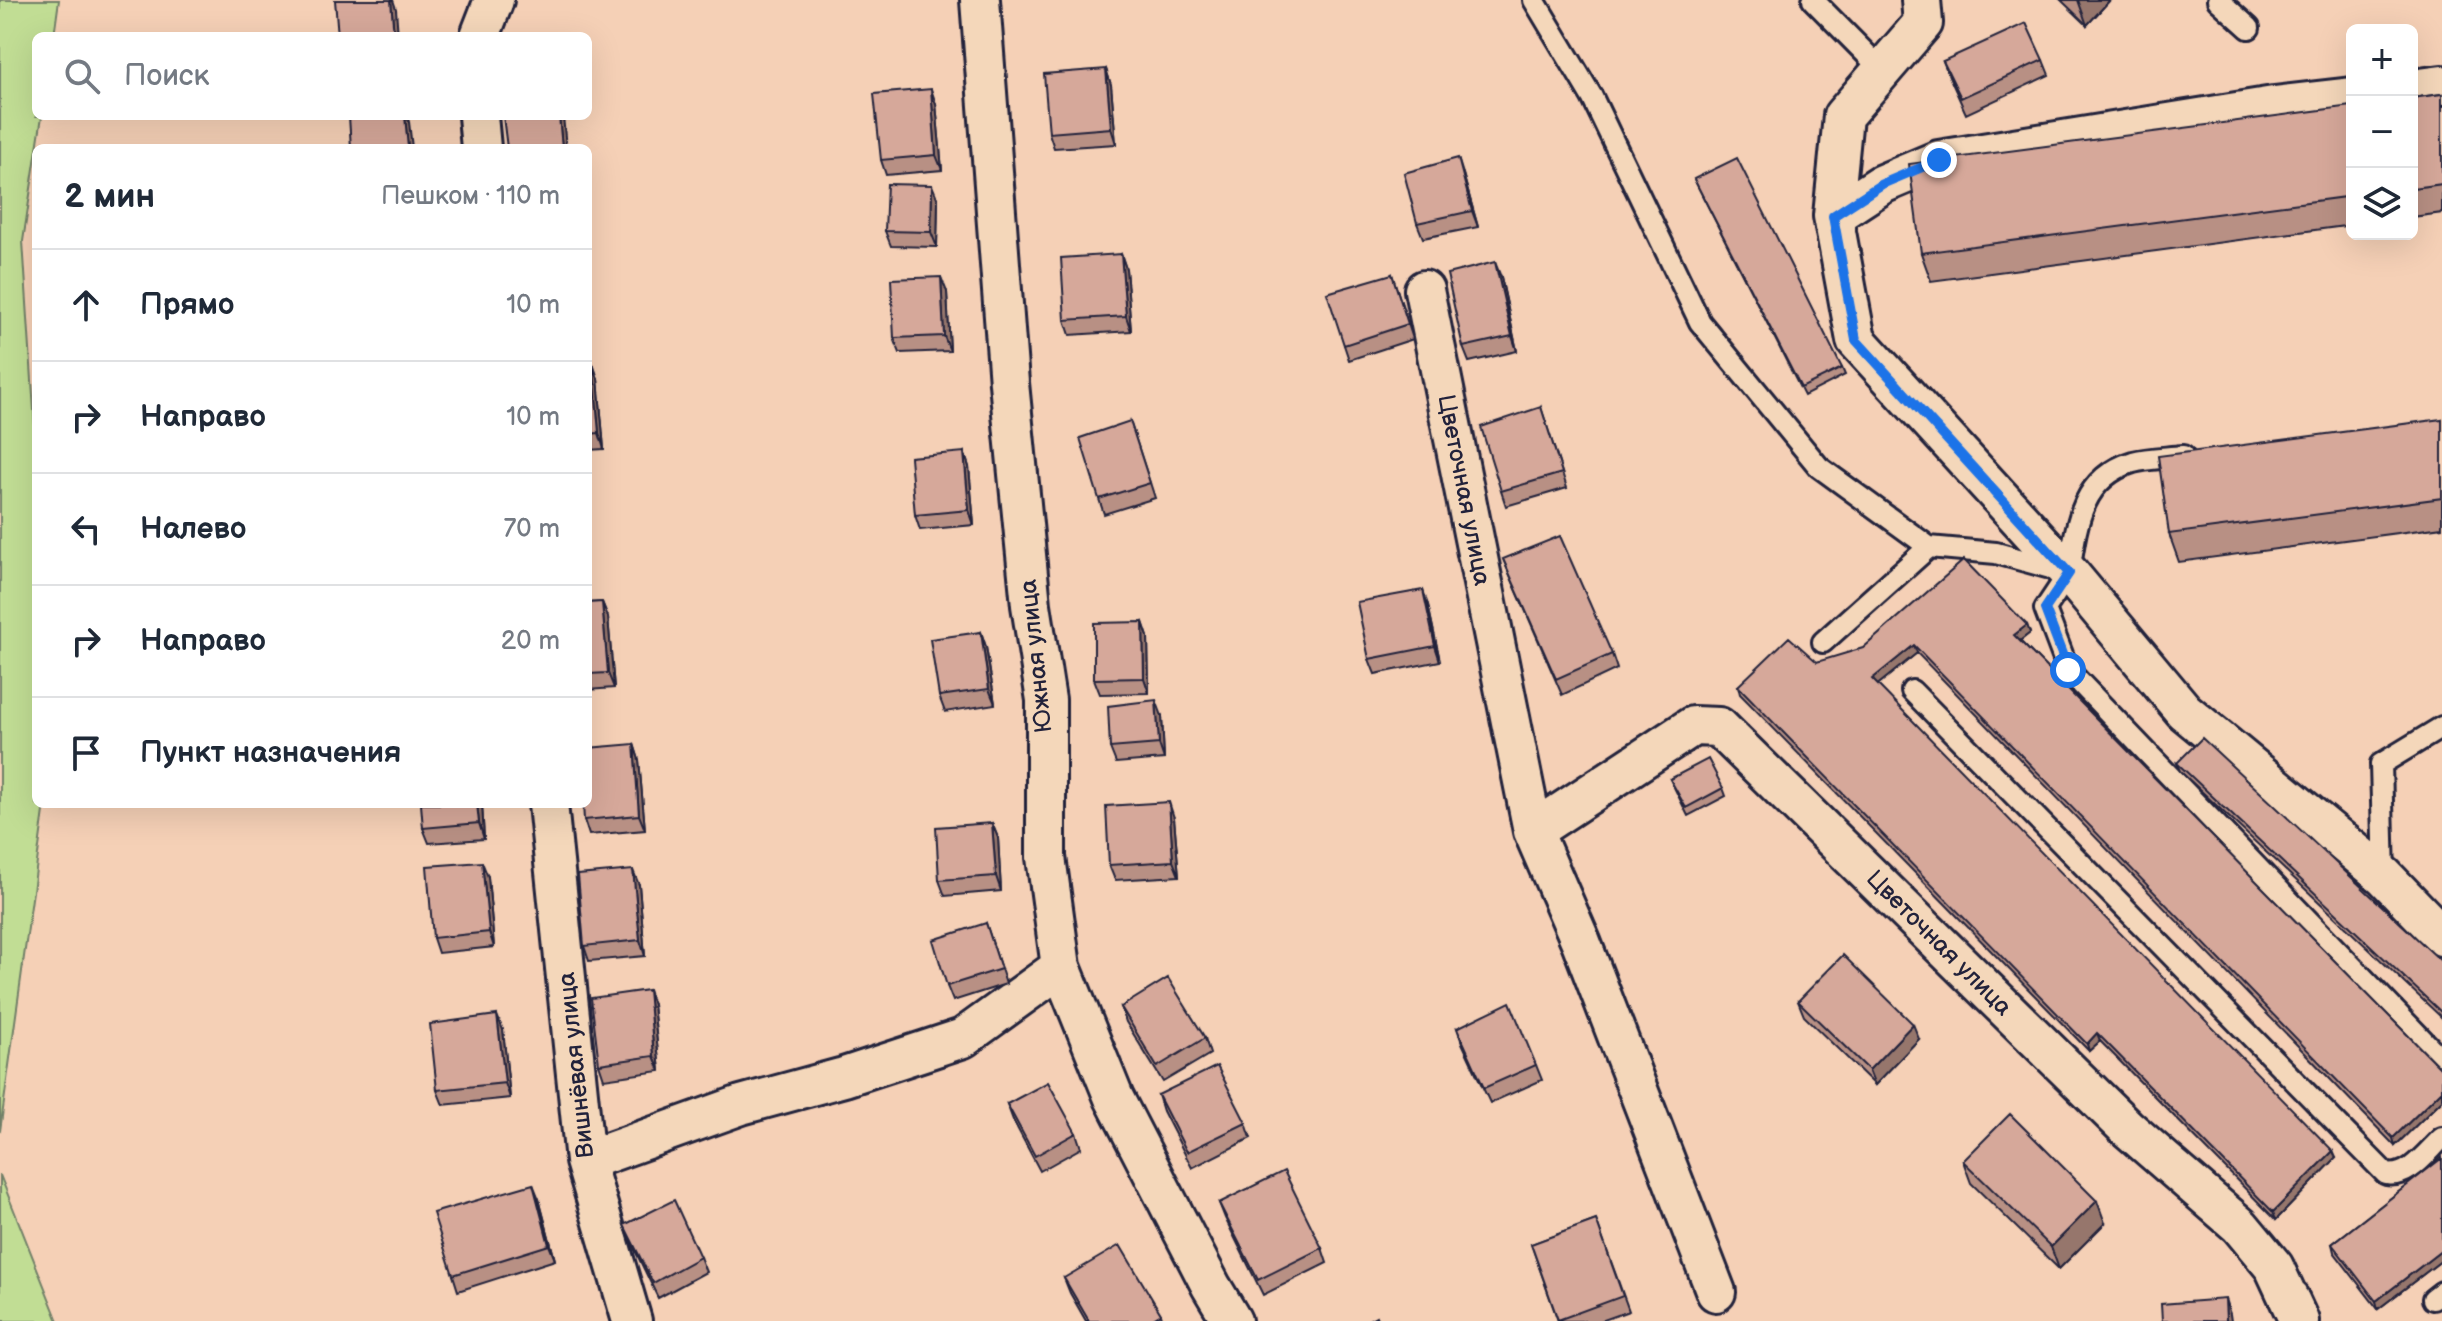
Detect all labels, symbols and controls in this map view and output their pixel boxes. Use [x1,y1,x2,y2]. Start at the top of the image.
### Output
map controls [2346,24,2418,240]
button: + [2346,24,2418,96]
search box [32,32,592,120]
icon: search [60,54,104,98]
text: Поиск [124,58,210,94]
button: − [2346,96,2418,168]
route end [1921,142,1957,178]
button: layers [2346,168,2418,240]
text: 2 мин [64,176,155,217]
text: Пешком · 110 m [381,181,560,212]
icon: ahead [64,283,108,327]
text: Прямо [140,287,234,323]
text: 10 m [506,290,560,321]
street label: Цветочная улица [1431,392,1497,588]
icon: right [64,395,108,439]
text: Направо [140,399,266,435]
text: 10 m [506,402,560,433]
icon: left [64,507,108,551]
text: Налево [140,511,246,547]
text: 70 m [503,514,560,545]
street label: Южная улица [1014,578,1058,734]
icon: right [64,619,108,663]
text: Направо [140,623,266,659]
text: 20 m [501,626,560,657]
route start [2050,652,2086,688]
icon: arrive [64,731,108,775]
text: Пункт назначения [140,735,401,771]
street label: Цветочная улица [1860,864,2018,1022]
street label: Вишнёвая улица [552,971,600,1159]

